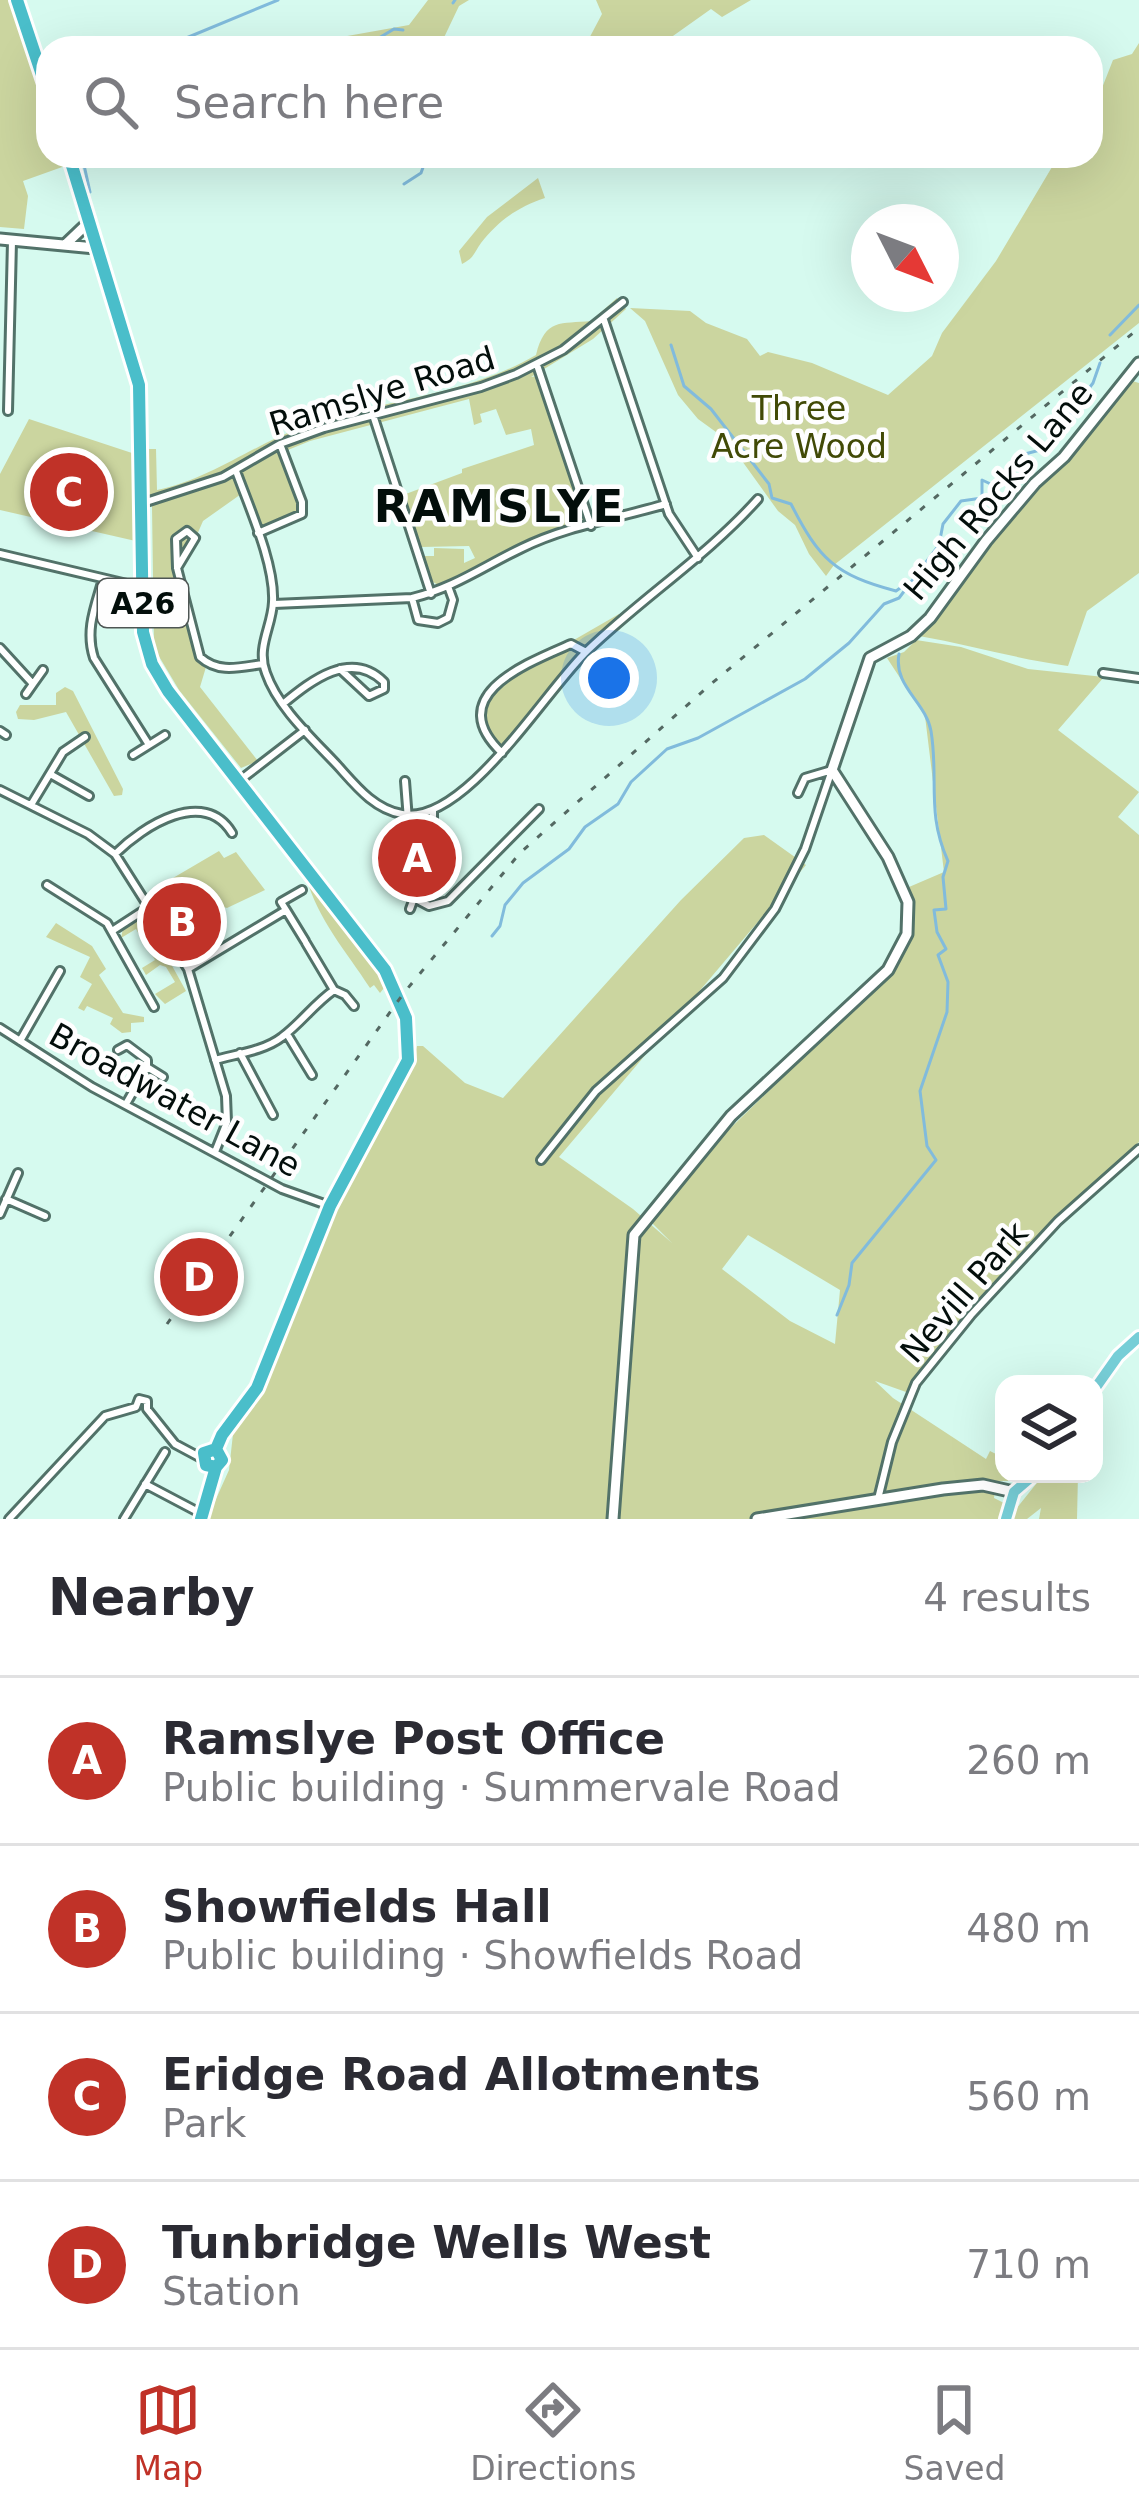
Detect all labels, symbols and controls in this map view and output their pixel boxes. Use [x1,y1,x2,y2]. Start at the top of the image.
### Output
search box [36,36,1103,168]
icon: search [78,69,144,135]
text: Search here [174,76,444,129]
north arrow [851,204,959,312]
street label: Ramslye Road [264,338,500,444]
street label: High Rocks Lane [895,374,1101,608]
park label: Three Acre Wood [711,389,887,466]
pin: C [30,447,108,537]
district label: RAMSLYE [374,480,626,533]
road number: A26 [98,579,188,627]
your location [579,648,639,708]
pin: A [378,813,456,903]
pin: B [143,877,221,967]
street label: Broadwater Lane [43,1015,307,1185]
street label: Nevill Park [892,1213,1036,1370]
pin: D [160,1232,238,1322]
map controls [995,1375,1103,1483]
button: layers [995,1375,1103,1483]
text: Nearby [48,1568,255,1627]
text: 4 results [923,1575,1091,1620]
text: Ramslye Post Office [162,1712,665,1765]
text: A [72,1738,102,1783]
text: 260 m [966,1738,1091,1783]
text: Public building · Summervale Road [162,1765,841,1810]
text: Showfields Hall [162,1880,552,1933]
text: B [72,1906,102,1951]
text: 480 m [966,1906,1091,1951]
text: Public building · Showfields Road [162,1933,803,1978]
text: Eridge Road Allotments [162,2048,761,2101]
text: C [73,2074,101,2119]
text: 560 m [966,2074,1091,2119]
text: Park [162,2101,246,2146]
text: Tunbridge Wells West [162,2216,711,2269]
text: D [71,2242,103,2287]
text: 710 m [966,2242,1091,2287]
text: Station [162,2269,301,2314]
tab: Map [134,2377,203,2488]
tab: Directions [470,2377,636,2488]
tab: Saved [904,2377,1005,2488]

